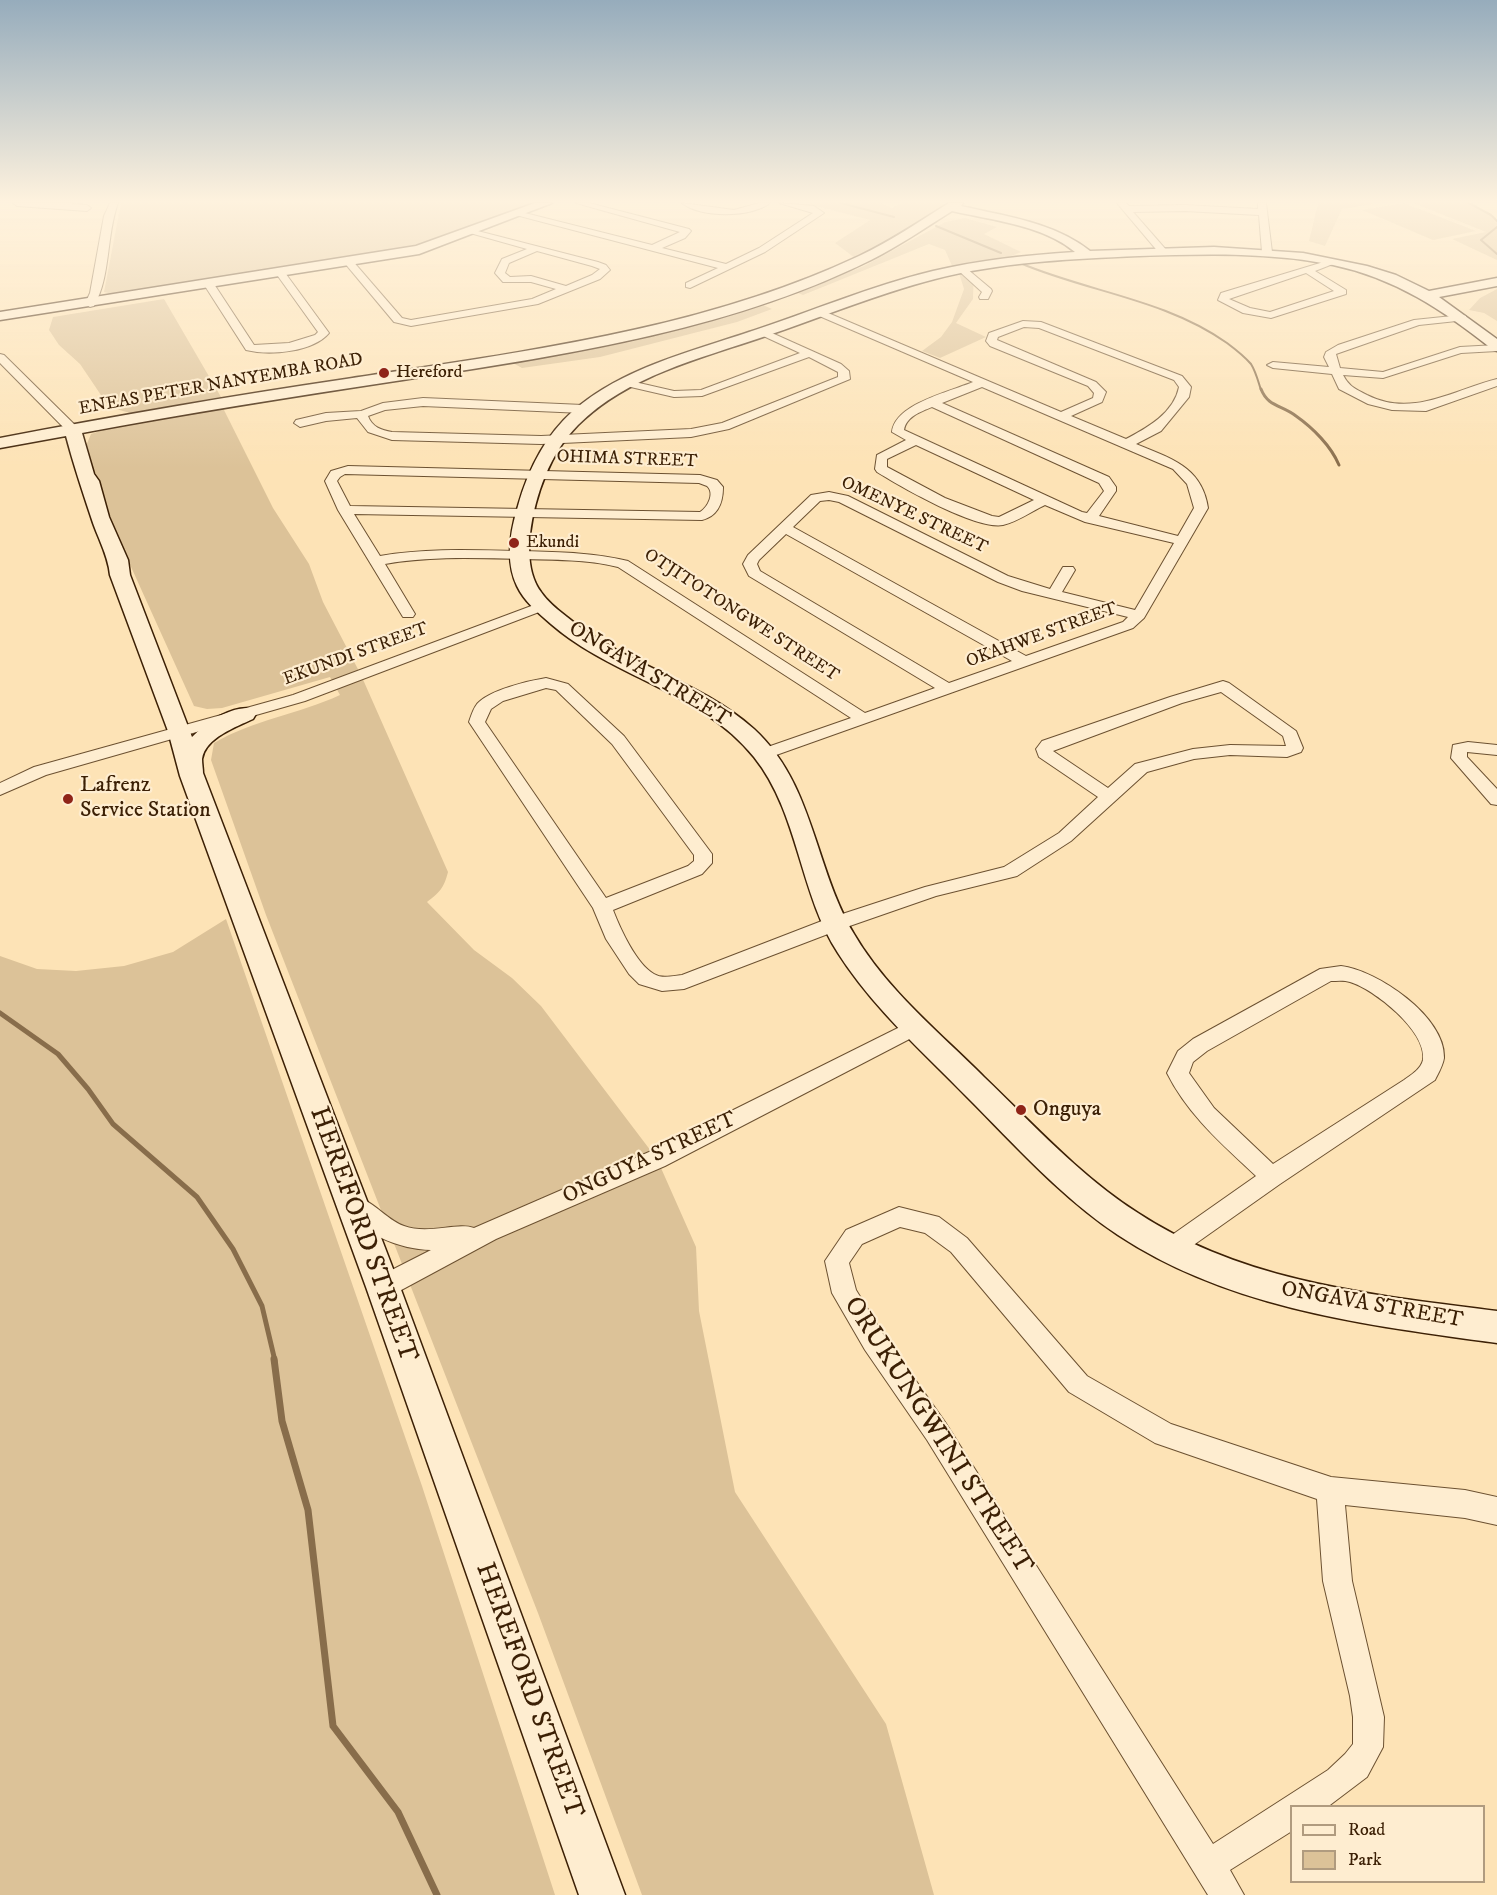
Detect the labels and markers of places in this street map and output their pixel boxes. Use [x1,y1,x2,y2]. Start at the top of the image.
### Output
place label: Hereford [396,362,462,384]
marker: Hereford [377,366,391,380]
place label: Ekundi [526,532,579,554]
marker: Ekundi [507,536,521,550]
place label: Lafrenz Service Station [80,773,211,824]
marker: Lafrenz Service Station [61,792,75,806]
place label: Onguya [1033,1097,1101,1123]
marker: Onguya [1014,1103,1028,1117]

